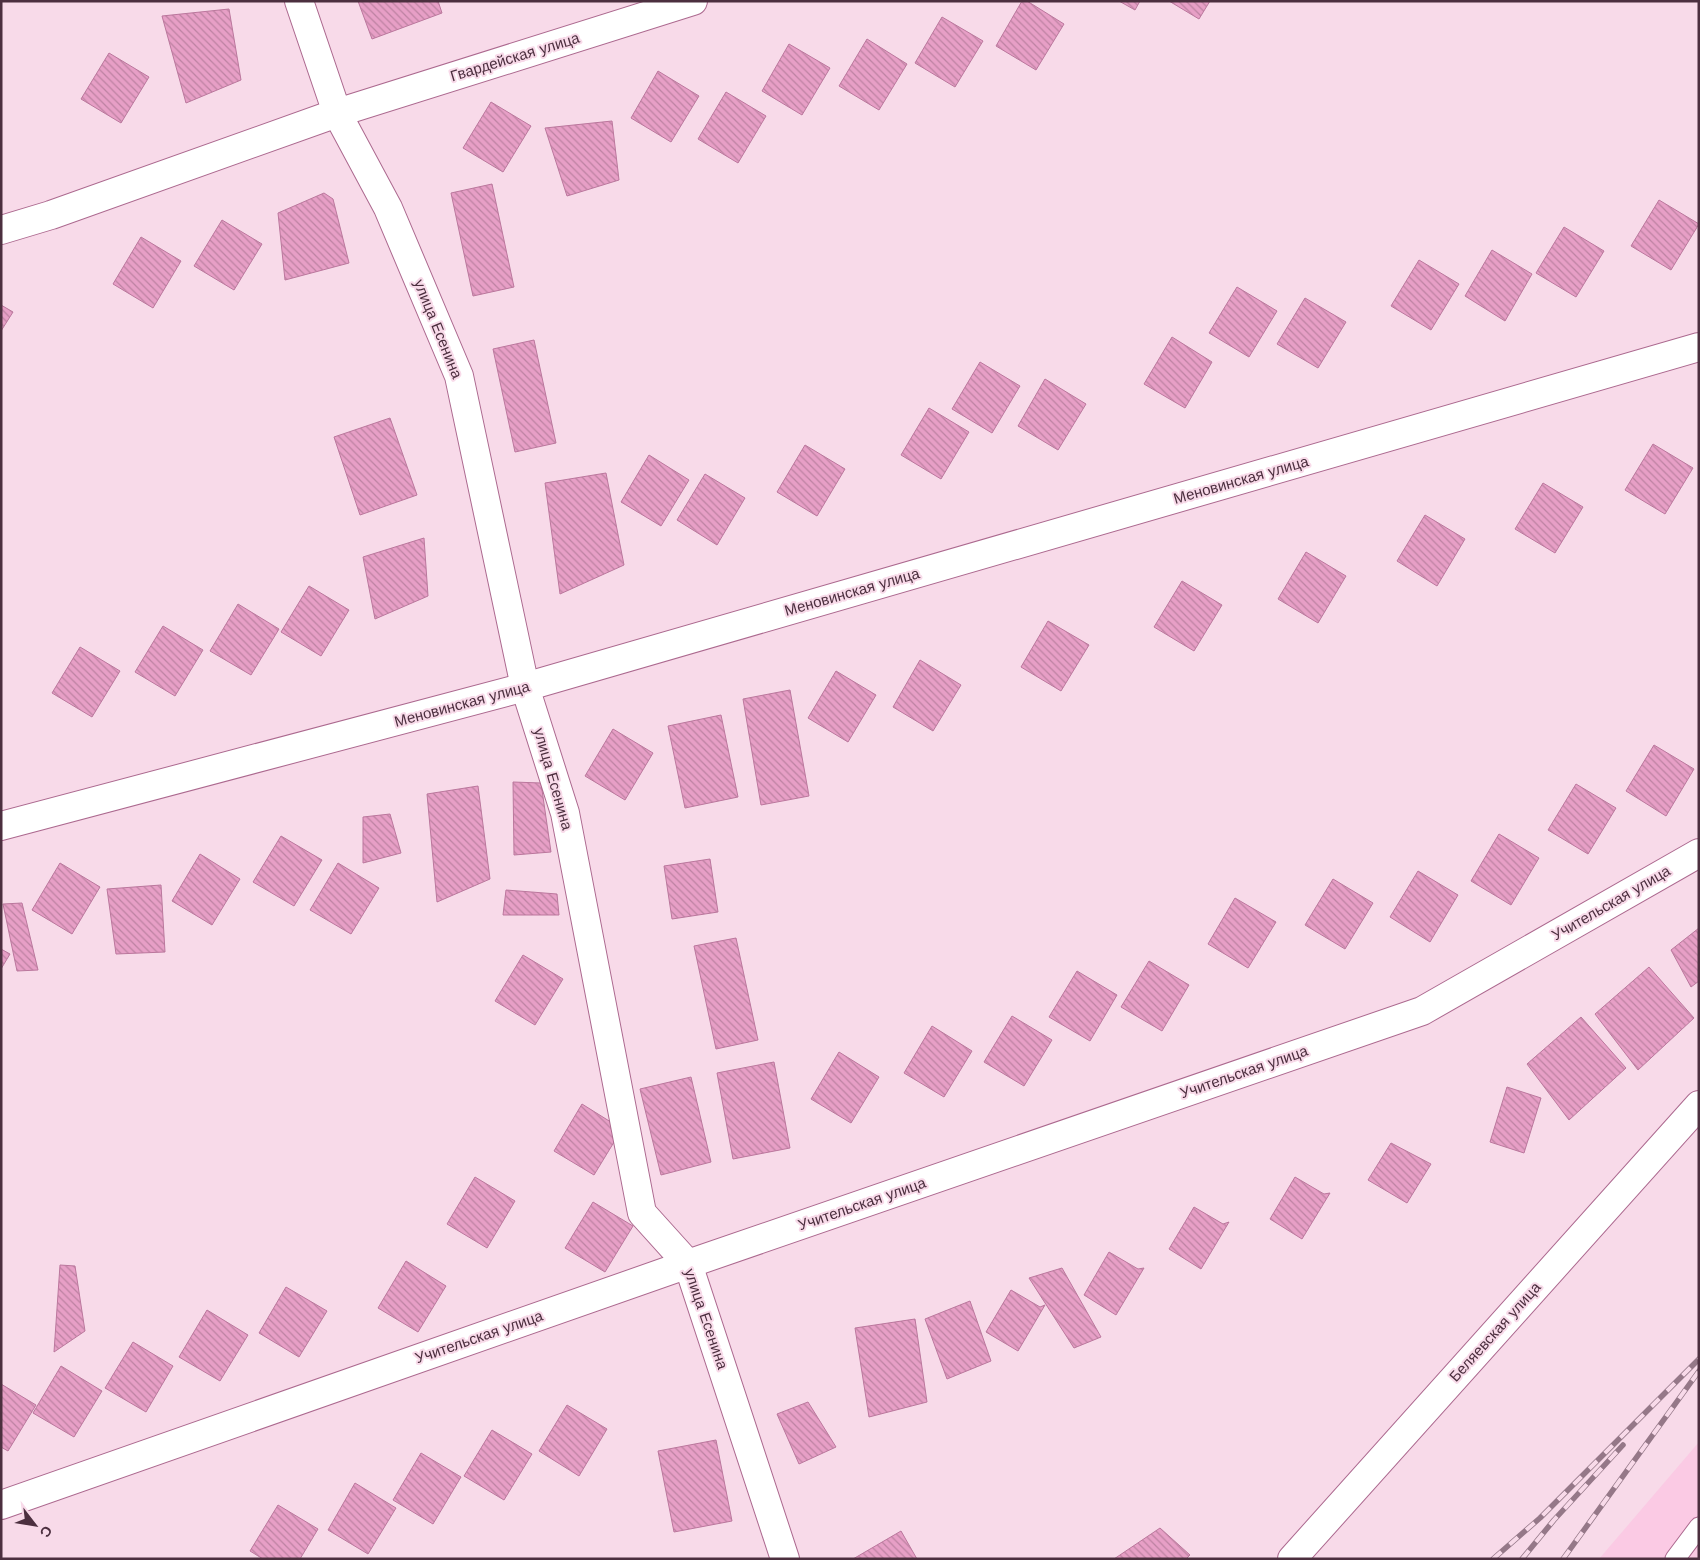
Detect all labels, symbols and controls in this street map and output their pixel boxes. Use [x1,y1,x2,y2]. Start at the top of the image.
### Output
street label: Гвардейская улица [448,29,582,85]
street label: улица Есенина [410,277,466,382]
street label: Меновинская улица [1171,452,1311,508]
street label: Меновинская улица [782,564,922,620]
street label: Меновинская улица [392,677,532,731]
street label: улица Есенина [530,726,576,833]
street label: Учительская улица [1548,861,1674,944]
street label: Учительская улица [1178,1041,1311,1102]
street label: Учительская улица [796,1173,929,1234]
street label: улица Есенина [680,1266,732,1372]
street label: Беляевская улица [1446,1278,1545,1386]
street label: Учительская улица [413,1306,546,1367]
north arrow [10,1500,60,1550]
text: С [37,1523,56,1540]

